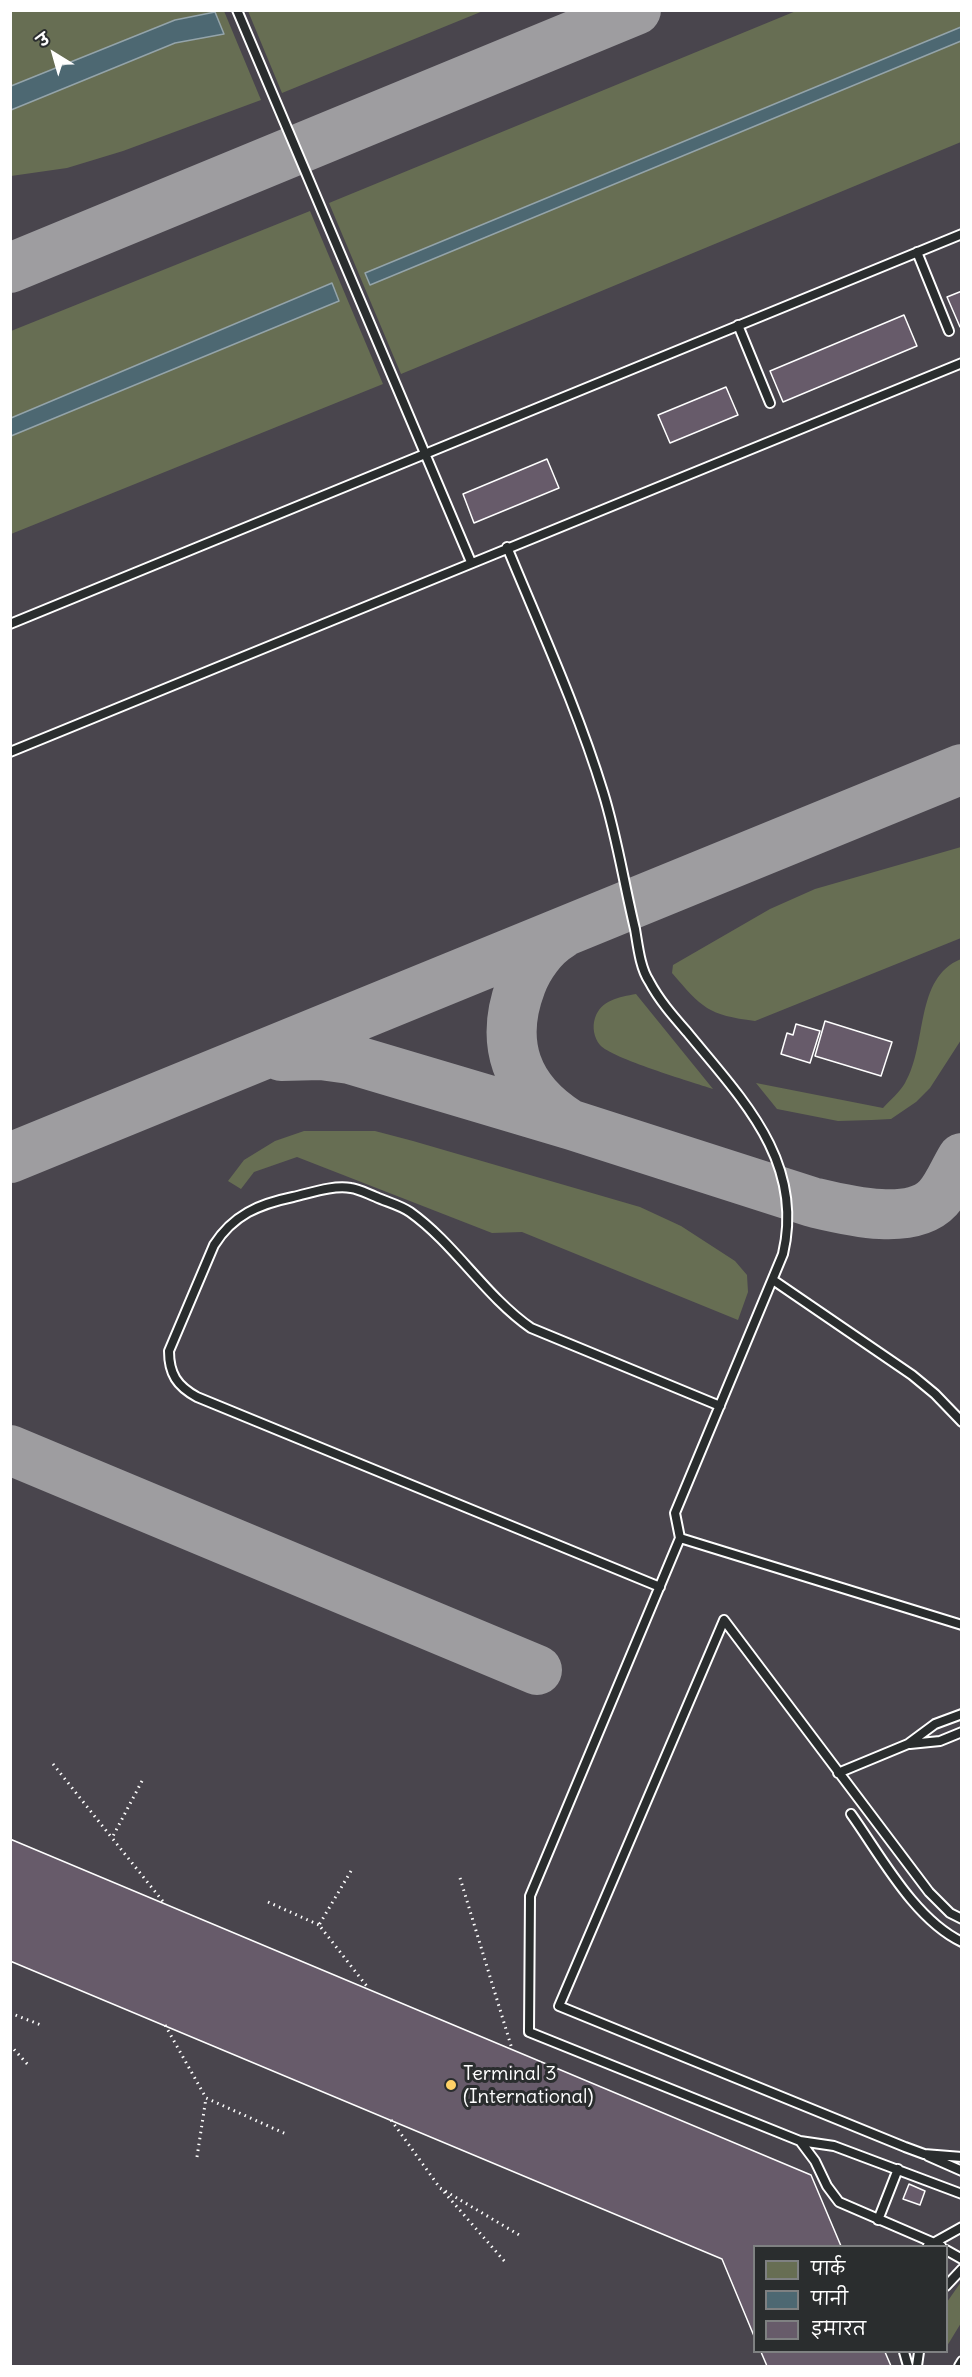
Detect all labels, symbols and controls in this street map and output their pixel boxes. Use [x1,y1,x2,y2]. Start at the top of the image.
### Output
north arrow [24,24,84,84]
text: उ [33,28,53,51]
place label: Terminal 3 (International) [463,2062,593,2109]
marker: Terminal 3 (International) [444,2078,458,2092]
legend [753,2245,948,2353]
text: पार्क [811,2257,845,2280]
text: पानी [811,2287,848,2310]
text: इमारत [811,2317,866,2340]

